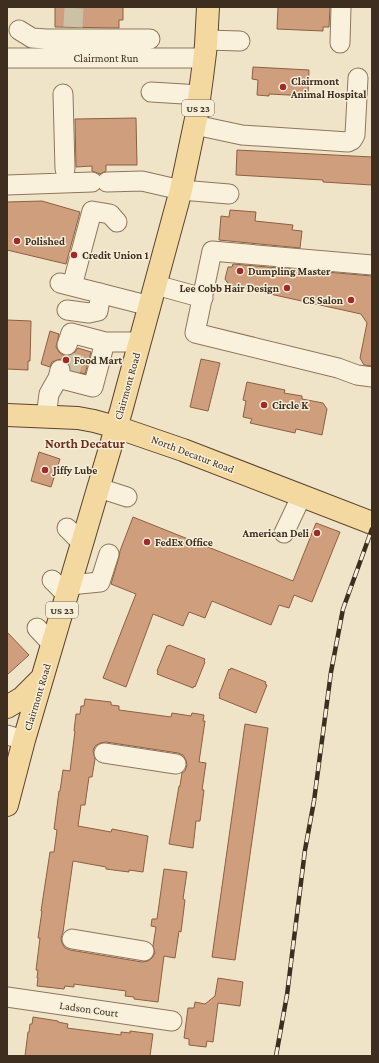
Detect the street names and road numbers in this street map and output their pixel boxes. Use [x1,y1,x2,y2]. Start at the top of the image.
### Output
street label: Clairmont Run [74,52,139,64]
road number: US 23 [182,100,214,116]
street label: Clairmont Road [112,351,142,421]
street label: North Decatur Road [150,433,236,475]
road number: US 23 [46,602,78,618]
street label: Clairmont Road [21,662,53,732]
street label: Ladson Court [59,999,120,1019]

